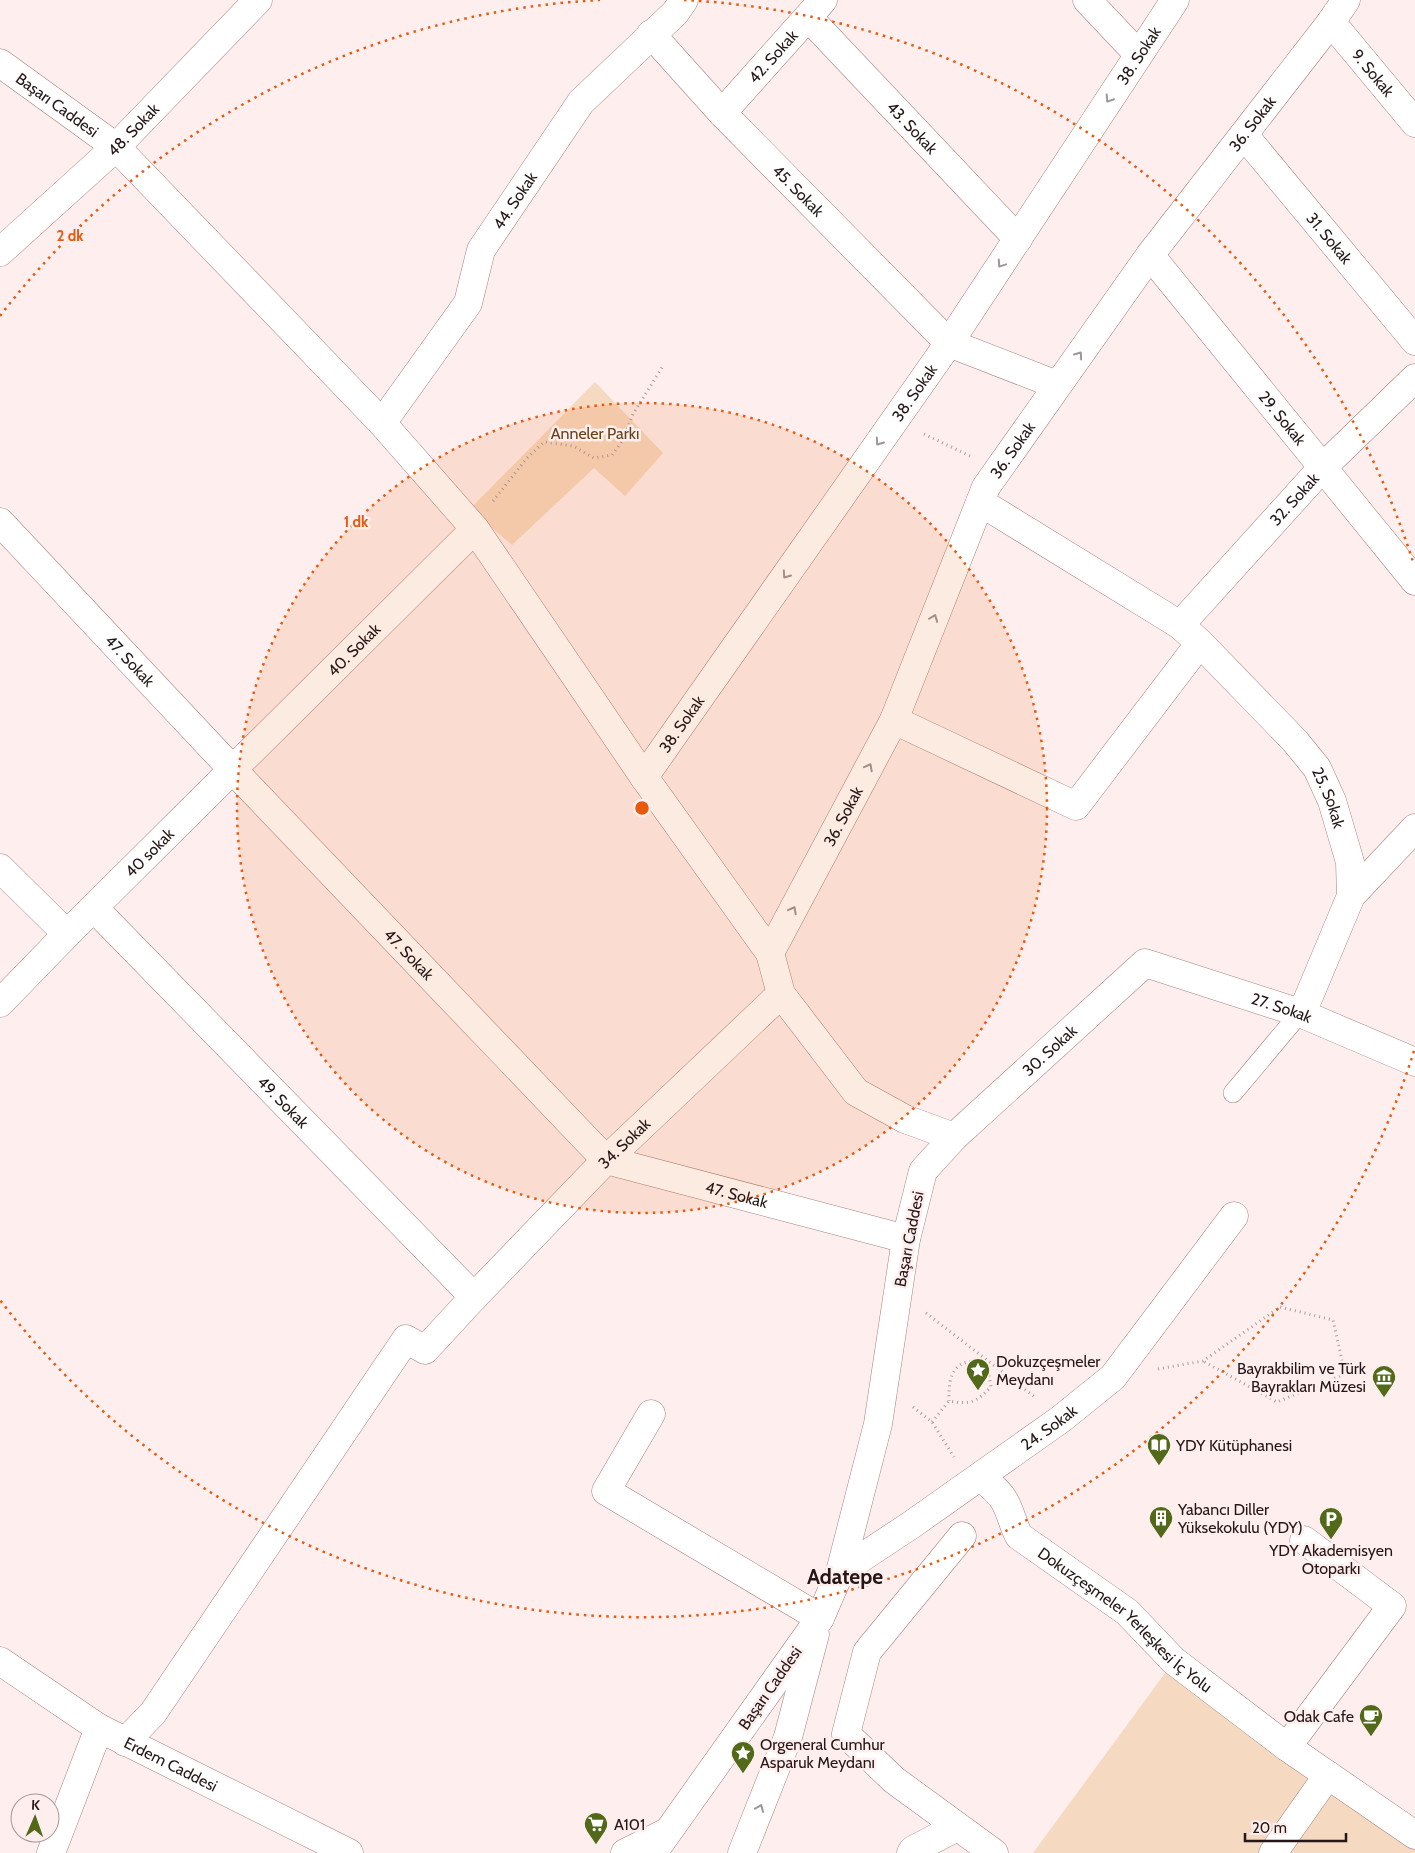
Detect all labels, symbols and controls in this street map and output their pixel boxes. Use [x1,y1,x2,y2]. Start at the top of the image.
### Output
street label: 38. Sokak [1113,22,1165,88]
street label: 42. Sokak [744,25,802,87]
street label: 9. Sokak [1348,45,1399,101]
street label: Başarı Caddesi [13,68,102,141]
street label: 36. Sokak [1225,91,1280,155]
one-way arrow [1106,93,1115,102]
street label: 43. Sokak [883,97,942,158]
street label: 48. Sokak [103,98,163,160]
street label: 45. Sokak [769,161,829,221]
street label: 44. Sokak [488,167,541,233]
street label: 31. Sokak [1303,209,1357,268]
text: 2 dk [56,227,84,245]
one-way arrow [998,259,1007,268]
one-way arrow [1073,351,1082,361]
street label: 38. Sokak [888,360,941,425]
street label: 29. Sokak [1255,387,1311,449]
street label: 36. Sokak [986,417,1039,482]
park label: Anneler Parkı [551,424,639,443]
one-way arrow [876,436,885,445]
street label: 32. Sokak [1266,468,1323,529]
text: 1 dk [344,513,369,531]
one-way arrow [783,569,792,578]
one-way arrow [928,614,939,623]
street label: 40. Sokak [323,619,385,680]
street label: 47. Sokak [101,631,159,691]
street label: 38. Sokak [655,691,708,756]
one-way arrow [863,763,873,772]
street label: 25. Sokak [1308,764,1349,831]
street label: 36. Sokak [819,782,867,849]
centre of rings [633,799,651,817]
street label: 40 sokak [121,823,178,881]
one-way arrow [787,906,797,915]
street label: 47. Sokak [380,924,439,984]
street label: 27. Sokak [1249,988,1316,1027]
street label: 30. Sokak [1018,1020,1081,1080]
street label: 49. Sokak [254,1072,313,1132]
street label: 34. Sokak [594,1113,655,1172]
street label: 47. Sokak [703,1177,771,1212]
street label: Başarı Caddesi [890,1190,928,1288]
place label: Dokuzçeşmeler Meydanı [996,1352,1101,1389]
place icon: Dokuzçeşmeler Meydanı [965,1357,991,1391]
place label: Bayrakbilim ve Türk Bayrakları Müzesi [1237,1359,1367,1396]
museum icon: Bayrakbilim ve Türk Bayrakları Müzesi [1371,1364,1397,1398]
street label: 24. Sokak [1017,1400,1081,1454]
library icon: YDY Kütüphanesi [1146,1432,1172,1466]
place label: YDY Kütüphanesi [1175,1436,1292,1455]
place label: Yabancı Diller Yüksekokulu (YDY) [1177,1500,1303,1537]
building icon: Yabancı Diller Yüksekokulu (YDY) [1148,1505,1174,1539]
parking icon: YDY Akademisyen Otoparkı [1318,1506,1344,1540]
place label: YDY Akademisyen Otoparkı [1268,1541,1393,1578]
street label: Dokuzçeşmeler Yerleşkesi İç Yolu [1034,1543,1216,1696]
district label: Adatepe [807,1564,883,1589]
street label: Başarı Caddesi [734,1643,806,1733]
cafe icon: Odak Cafe [1358,1703,1384,1737]
place label: Odak Cafe [1284,1707,1354,1726]
street label: Erdem Caddesi [121,1733,221,1795]
place label: Orgeneral Cumhur Asparuk Meydanı [760,1735,886,1772]
place icon: Orgeneral Cumhur Asparuk Meydanı [730,1740,756,1774]
north arrow [10,1793,60,1843]
text: K [31,1796,40,1814]
one-way arrow [754,1804,764,1813]
scale bar [1245,1810,1346,1842]
supermarket icon: A101 [583,1811,609,1845]
place label: A101 [614,1815,645,1834]
text: 20 m [1252,1819,1287,1837]

